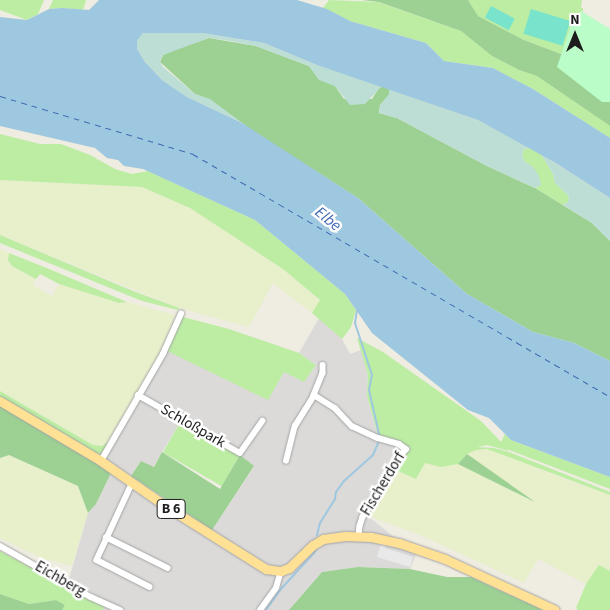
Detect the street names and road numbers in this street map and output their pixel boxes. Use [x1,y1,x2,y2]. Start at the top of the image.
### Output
street label: Schloßpark [157,400,229,452]
street label: Fischerdorf [357,449,409,519]
road number: B 6 [156,498,186,520]
street label: Eichberg [32,557,88,601]

